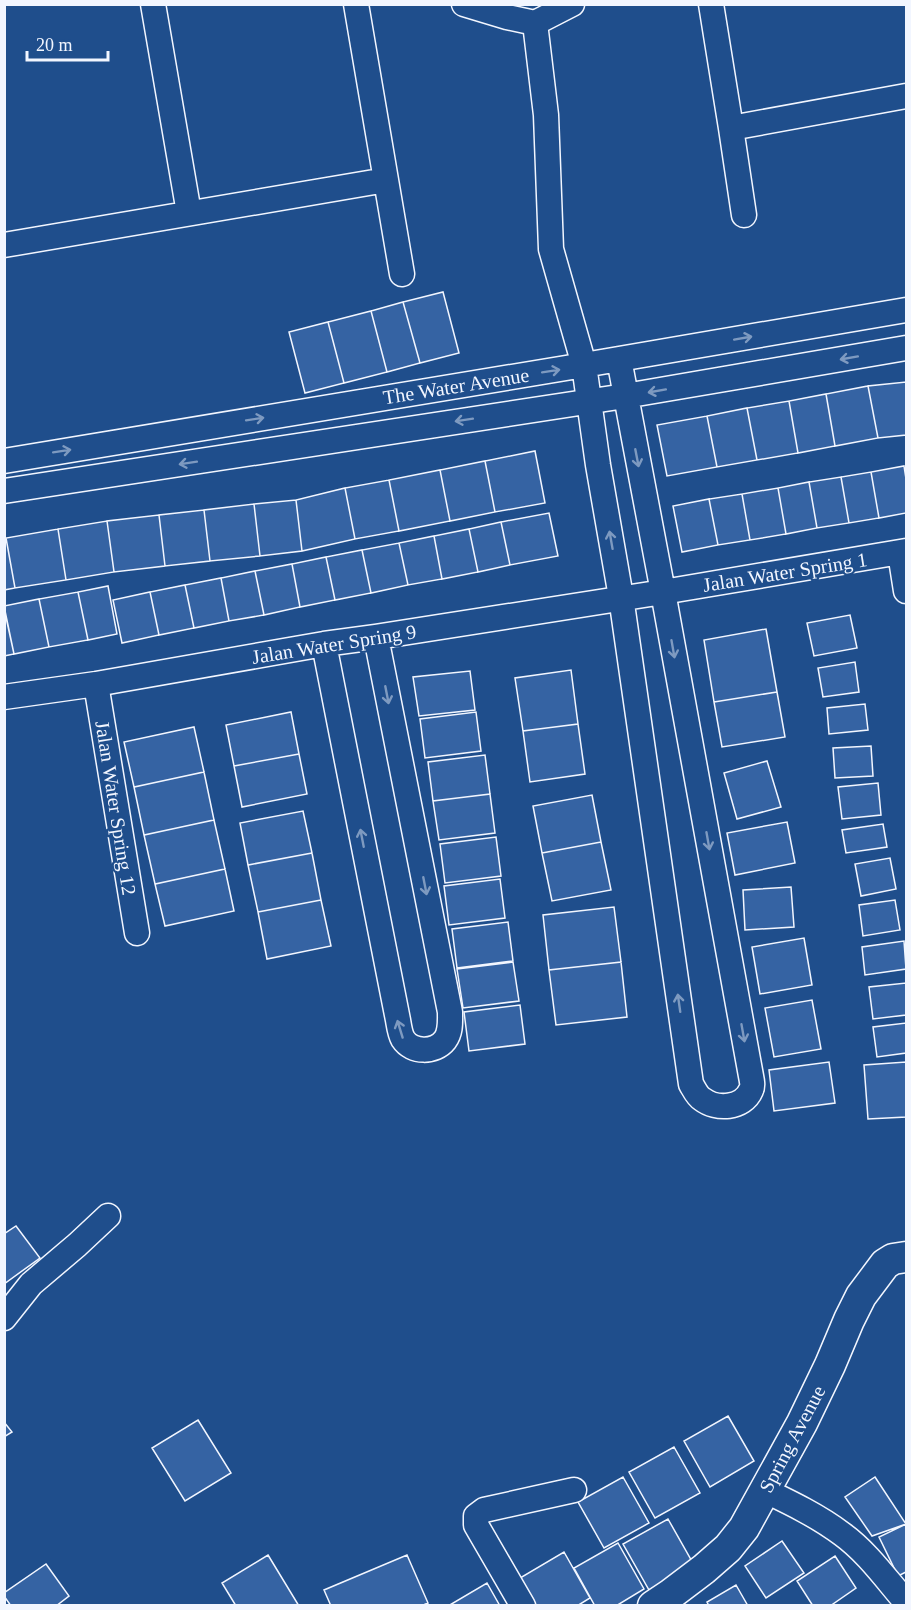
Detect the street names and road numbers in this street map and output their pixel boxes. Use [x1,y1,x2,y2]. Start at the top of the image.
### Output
street label: The Water Avenue [381,364,531,408]
street label: Jalan Water Spring 1 [701,548,869,597]
street label: Jalan Water Spring 9 [250,620,418,669]
street label: Jalan Water Spring 12 [90,719,141,897]
street label: Spring Avenue [755,1382,830,1497]

